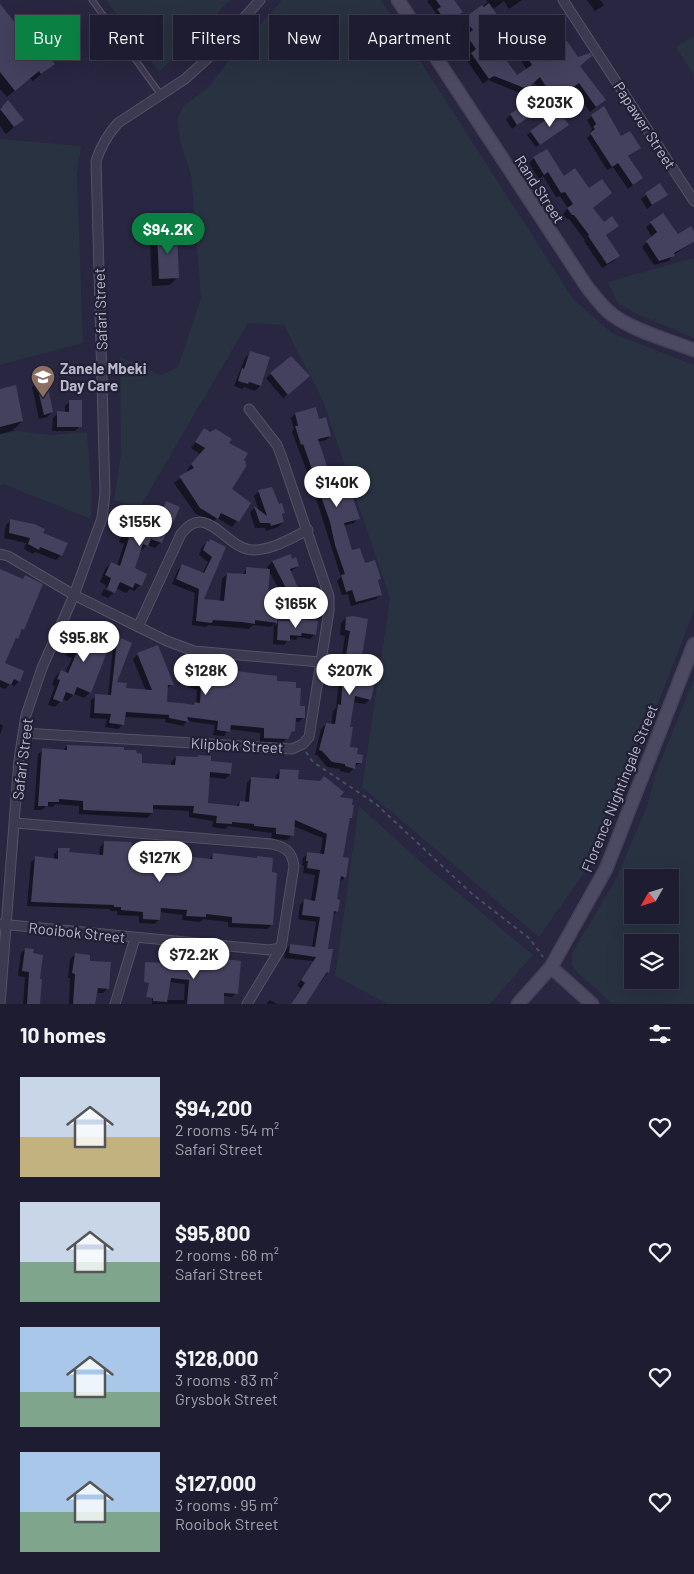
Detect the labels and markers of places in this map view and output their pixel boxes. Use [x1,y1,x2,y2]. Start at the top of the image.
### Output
pin: $203K [515,86,585,128]
pin: $94.2K [127,212,209,255]
place label: Zanele Mbeki Day Care [60,359,147,394]
school or university icon: Zanele Mbeki Day Care [30,364,56,398]
pin: $140K [302,466,372,508]
pin: $155K [105,504,175,547]
pin: $165K [261,586,331,629]
pin: $95.8K [43,620,125,663]
pin: $128K [171,654,241,696]
pin: $207K [315,654,385,696]
pin: $127K [125,840,195,883]
pin: $72.2K [153,938,235,980]

